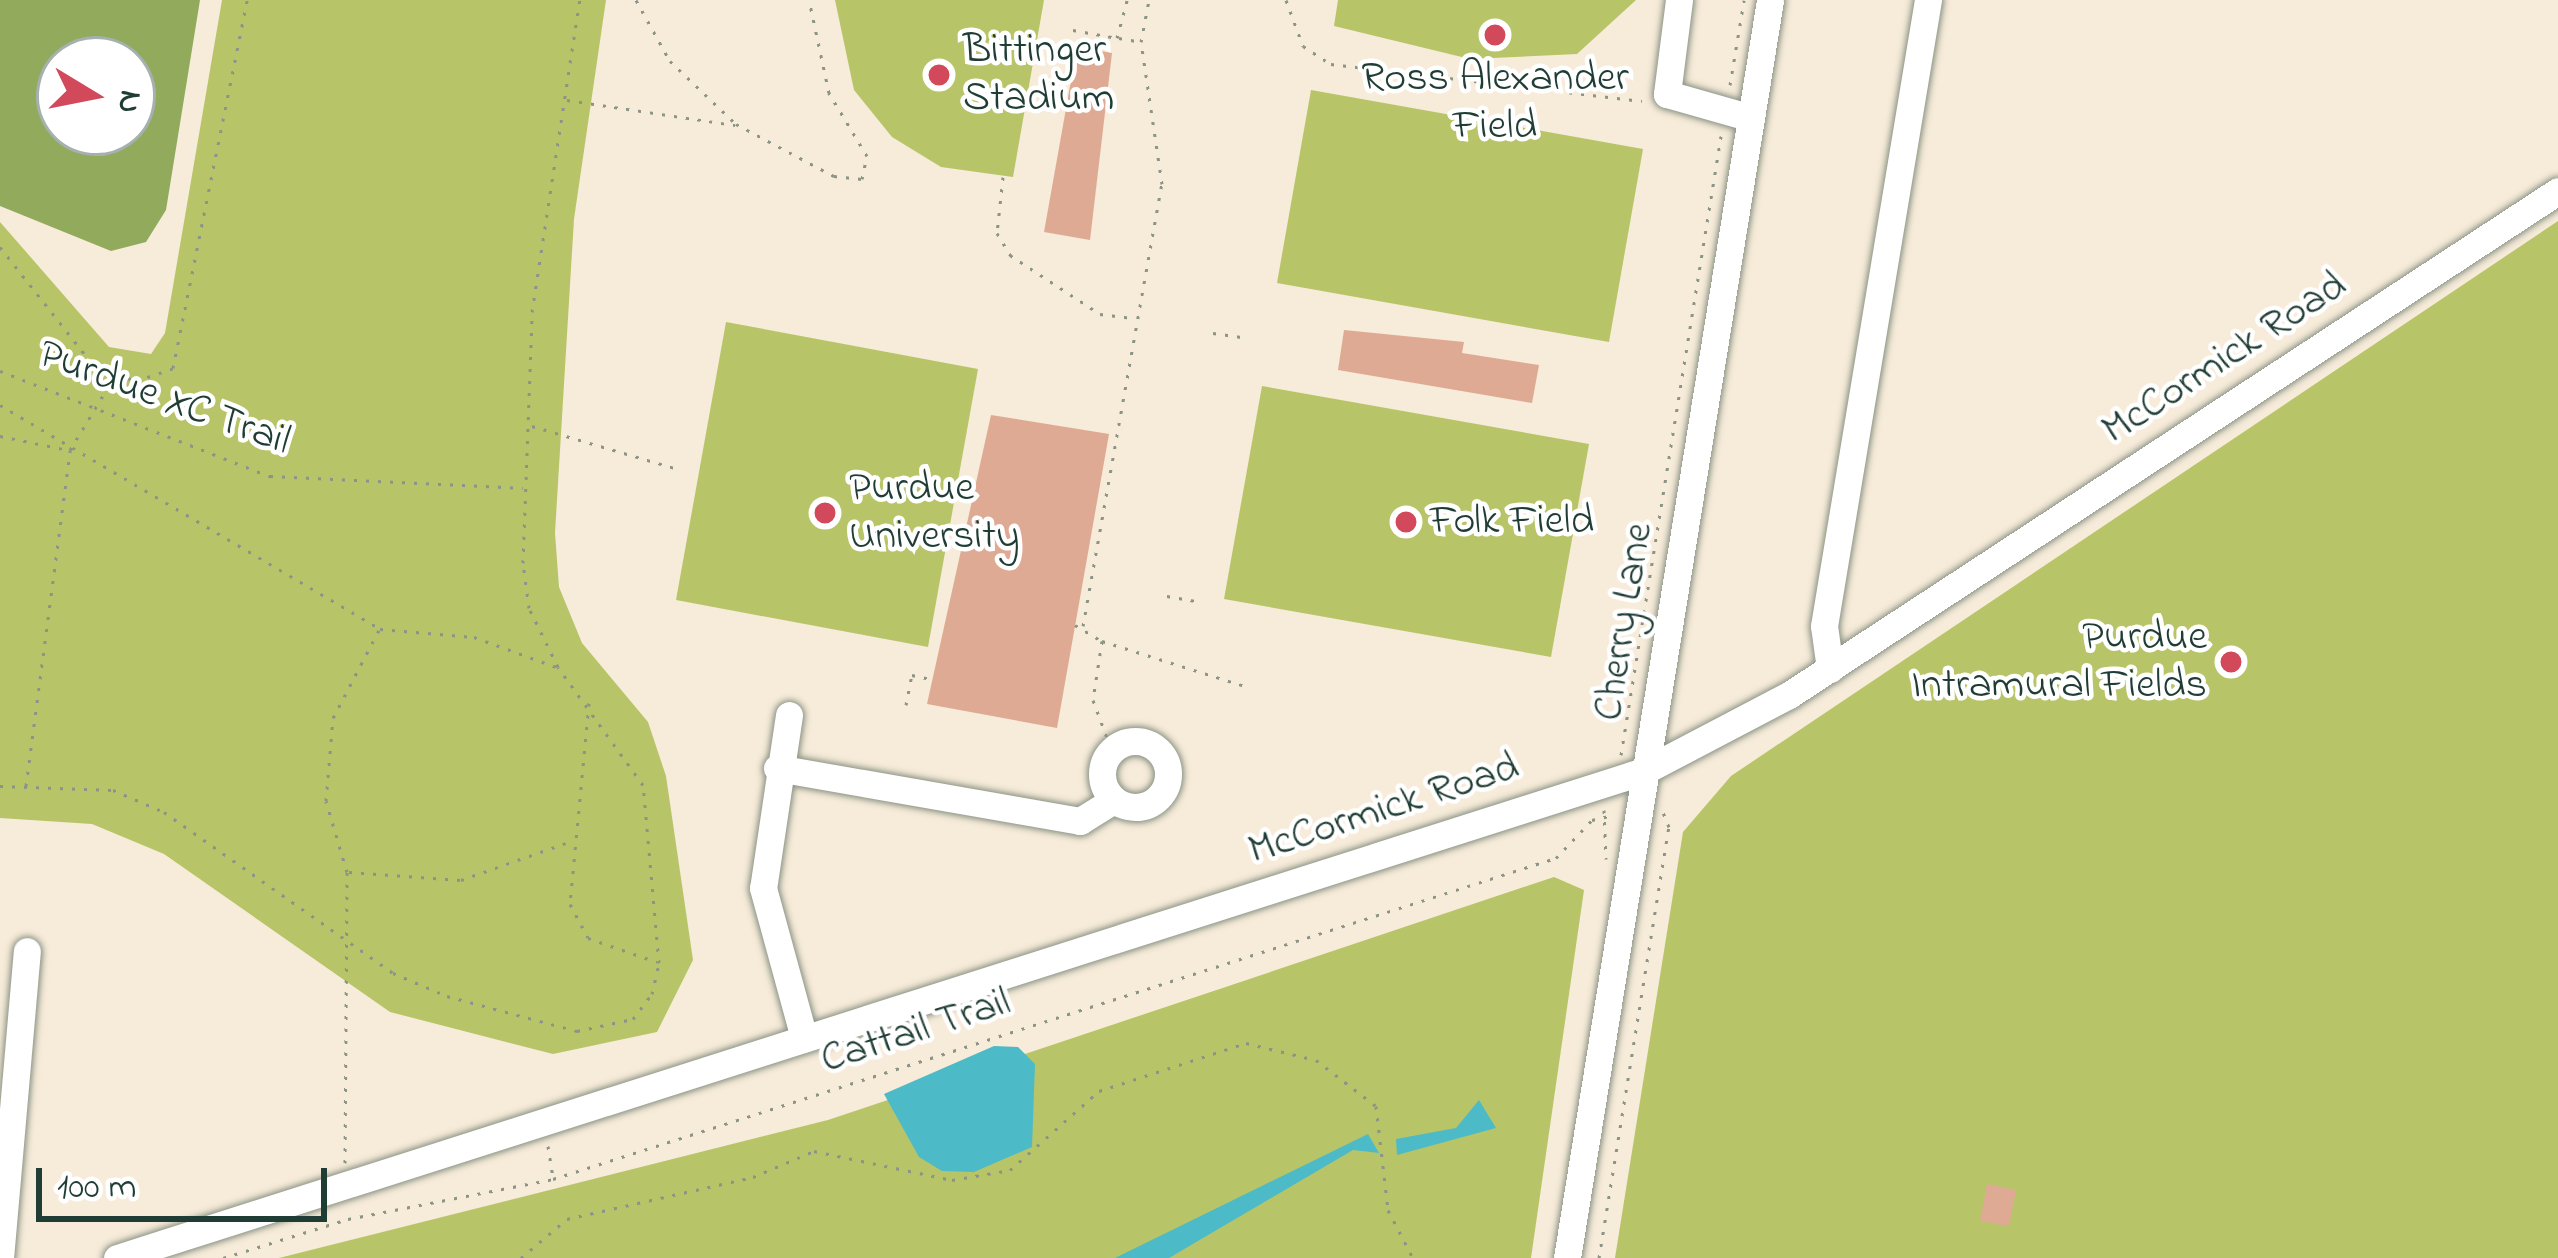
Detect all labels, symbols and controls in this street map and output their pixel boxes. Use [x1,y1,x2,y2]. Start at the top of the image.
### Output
marker: Ross Alexander Field [1482,22,1508,48]
place label: Bittinger Stadium [963,26,1114,124]
north arrow [36,36,156,156]
place label: Ross Alexander Field [1361,54,1629,152]
marker: Bittinger Stadium [926,62,952,88]
text: N [103,87,154,117]
street label: McCormick Road [2093,261,2357,457]
street label: Purdue XC Trail [31,330,297,468]
place label: Purdue University [849,464,1020,562]
place label: Folk Field [1430,497,1594,547]
marker: Purdue University [812,500,838,526]
marker: Folk Field [1393,509,1419,535]
street label: Cherry Lane [1585,520,1665,724]
place label: Purdue Intramural Fields [1911,613,2207,712]
marker: Purdue Intramural Fields [2218,649,2244,675]
street label: McCormick Road [1243,743,1525,877]
street label: Cattail Trail [815,978,1017,1086]
scale bar [42,1144,333,1218]
text: 100 m [57,1162,137,1215]

